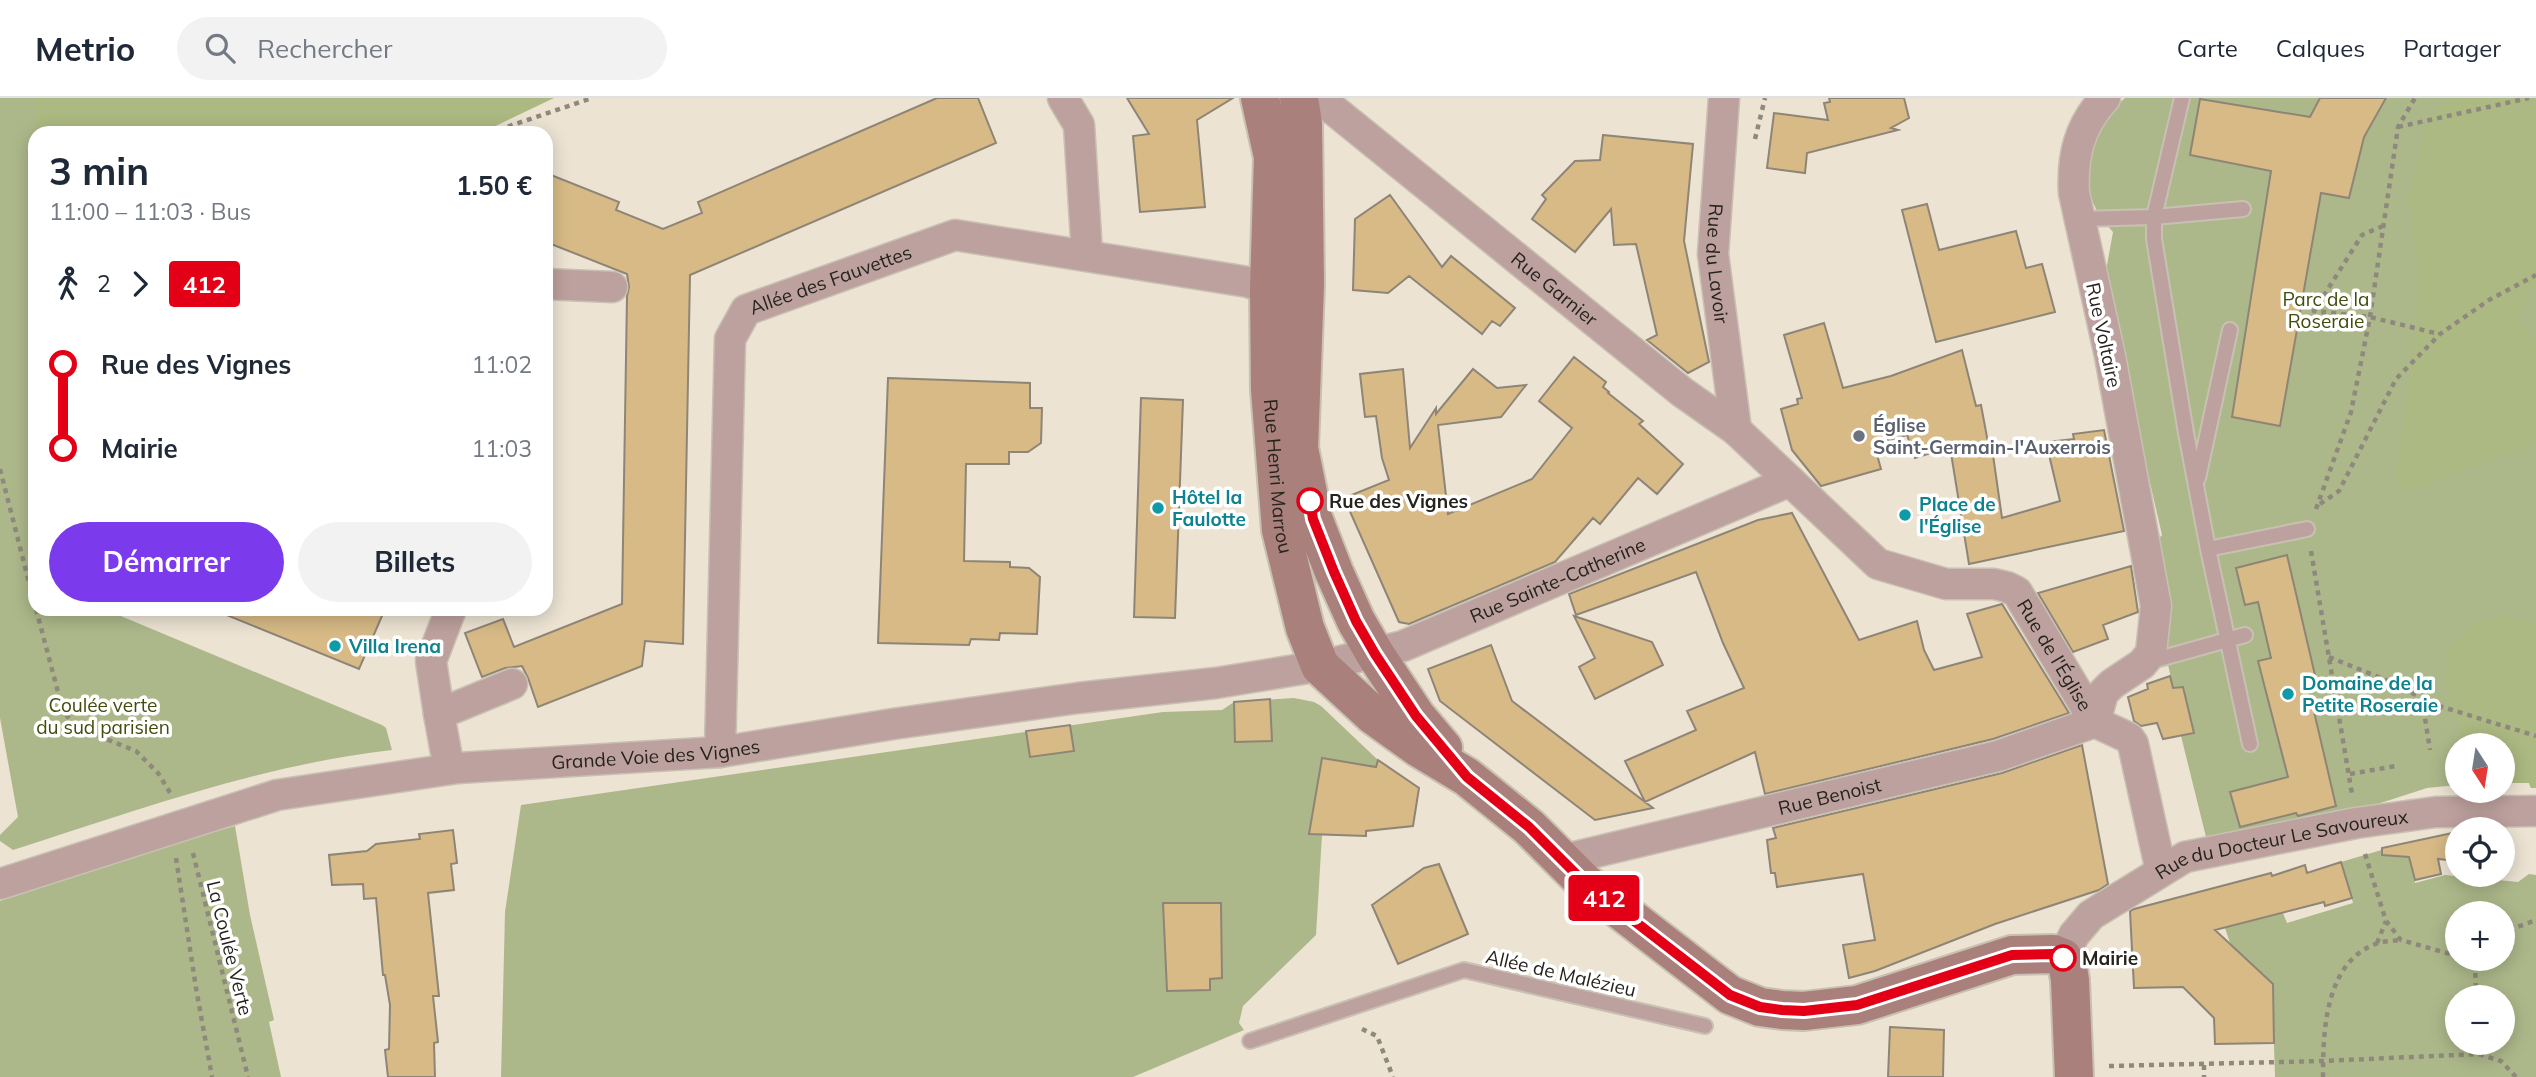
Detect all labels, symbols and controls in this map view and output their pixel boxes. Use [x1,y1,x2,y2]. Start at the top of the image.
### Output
search box [177,17,667,80]
text: Metrio [35,28,135,69]
icon: search [201,29,239,67]
text: Rechercher [257,32,392,65]
text: Carte [2177,33,2238,63]
text: Calques [2276,33,2365,63]
text: Partager [2403,33,2501,63]
text: 3 min [49,147,149,195]
text: 1.50 € [456,169,532,202]
text: 11:00 – 11:03 · Bus [49,197,251,226]
street label: Rue du Lavoir [1701,203,1734,325]
street label: Allée des Fauvettes [746,240,915,320]
street label: Rue Garnier [1506,246,1603,331]
icon: walk [49,265,87,303]
icon: forward [121,265,159,303]
text: 2 [97,269,111,298]
text: 412 [183,269,226,299]
street label: Rue Voltaire [2081,280,2127,390]
park label: Parc de la Roseraie [2282,287,2370,333]
text: Rue des Vignes [101,348,291,381]
text: 11:02 [472,350,532,379]
street label: Rue Henri Marrou [1259,398,1298,556]
place label: Église Saint-Germain-l'Auxerrois [1873,413,2111,459]
marker: Église Saint-Germain-l'Auxerrois [1851,428,1867,444]
text: Mairie [101,432,178,465]
text: 11:03 [472,434,532,463]
place label: Hôtel la Faulotte [1172,485,1246,531]
marker: Rue des Vignes [1297,488,1323,514]
place label: Rue des Vignes [1329,489,1468,513]
place label: Place de l'Église [1919,492,1996,538]
marker: Hôtel la Faulotte [1150,500,1166,516]
marker: Place de l'Église [1897,507,1913,523]
button: Démarrer [49,522,284,602]
button: Billets [298,522,532,602]
street label: Rue Sainte-Catherine [1466,532,1649,628]
street label: Rue de l'Église [2012,594,2097,715]
place label: Villa Irena [348,634,441,658]
marker: Villa Irena [327,638,343,654]
place label: Domaine de la Petite Roseraie [2302,671,2438,717]
marker: Domaine de la Petite Roseraie [2280,686,2296,702]
park label: Coulée verte du sud parisien [36,693,170,739]
north arrow [2445,733,2515,803]
map controls [2445,733,2515,1055]
street label: Grande Voie des Vignes [551,734,762,774]
street label: Rue Benoist [1776,772,1884,820]
street label: Rue du Docteur Le Savoureux [2151,804,2410,885]
button: locate [2445,817,2515,887]
line badge: 412 [1564,875,1644,921]
street label: La Coulée Verte [202,878,258,1018]
text: 412 [1582,883,1626,913]
button: + [2445,901,2515,971]
street label: Allée de Malézieu [1483,944,1639,1002]
marker: Mairie [2050,945,2076,971]
place label: Mairie [2082,946,2138,970]
button: − [2445,985,2515,1055]

